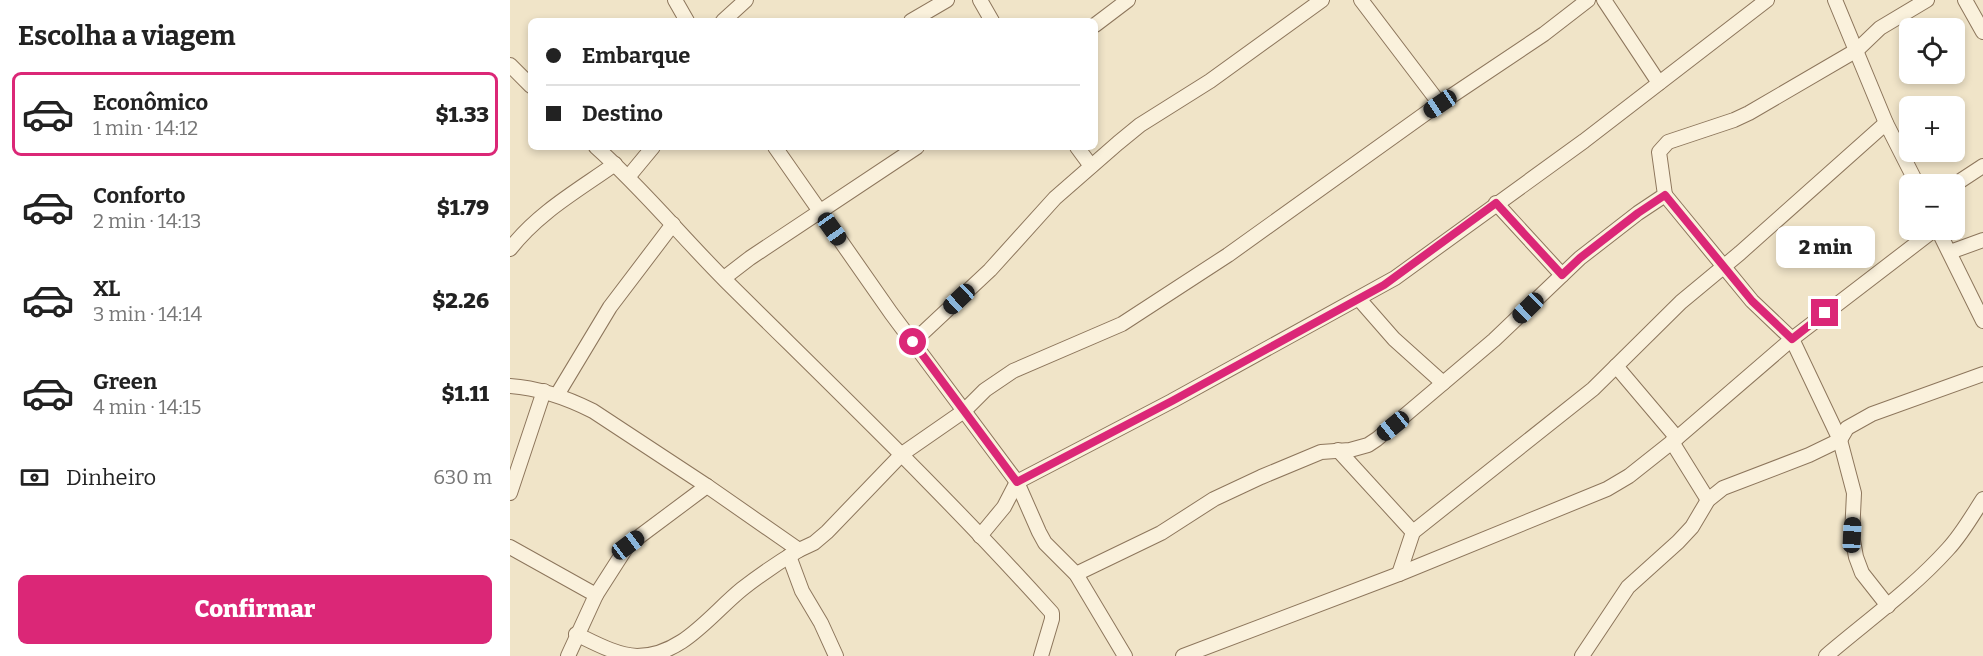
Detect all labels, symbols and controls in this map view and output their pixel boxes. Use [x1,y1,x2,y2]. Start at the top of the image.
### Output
map controls [1899,18,1965,240]
button: locate [1899,18,1965,84]
text: Escolha a viagem [18,20,236,52]
text: Embarque [582,42,690,69]
car [1420,86,1460,122]
icon: car [21,87,75,141]
text: Econômico [93,89,208,116]
button: + [1899,96,1965,162]
text: Destino [582,100,663,127]
text: $1.33 [435,101,489,128]
text: 1 min · 14:12 [93,116,198,140]
button: − [1899,174,1965,240]
icon: car [21,180,75,234]
text: Conforto [93,182,185,209]
text: $1.79 [437,194,489,221]
text: 2 min · 14:13 [93,209,201,233]
car [814,209,850,249]
callout: 2 min [1776,226,1874,268]
text: 2 min [1799,235,1852,259]
icon: car [21,273,75,327]
text: XL [93,275,120,302]
car [940,280,978,318]
text: $2.26 [432,287,489,314]
car [1509,289,1547,327]
route end [1811,299,1838,326]
text: 3 min · 14:14 [93,302,202,326]
route start [899,328,926,355]
icon: car [21,366,75,420]
text: Green [93,368,157,395]
text: $1.11 [441,380,489,407]
text: 4 min · 14:15 [93,395,201,419]
car [1373,408,1413,444]
icon: cash [18,461,51,494]
text: Dinheiro [66,464,156,491]
text: 630 m [433,465,492,489]
car [1842,517,1862,553]
car [608,527,648,563]
button: Confirmar [18,575,492,644]

